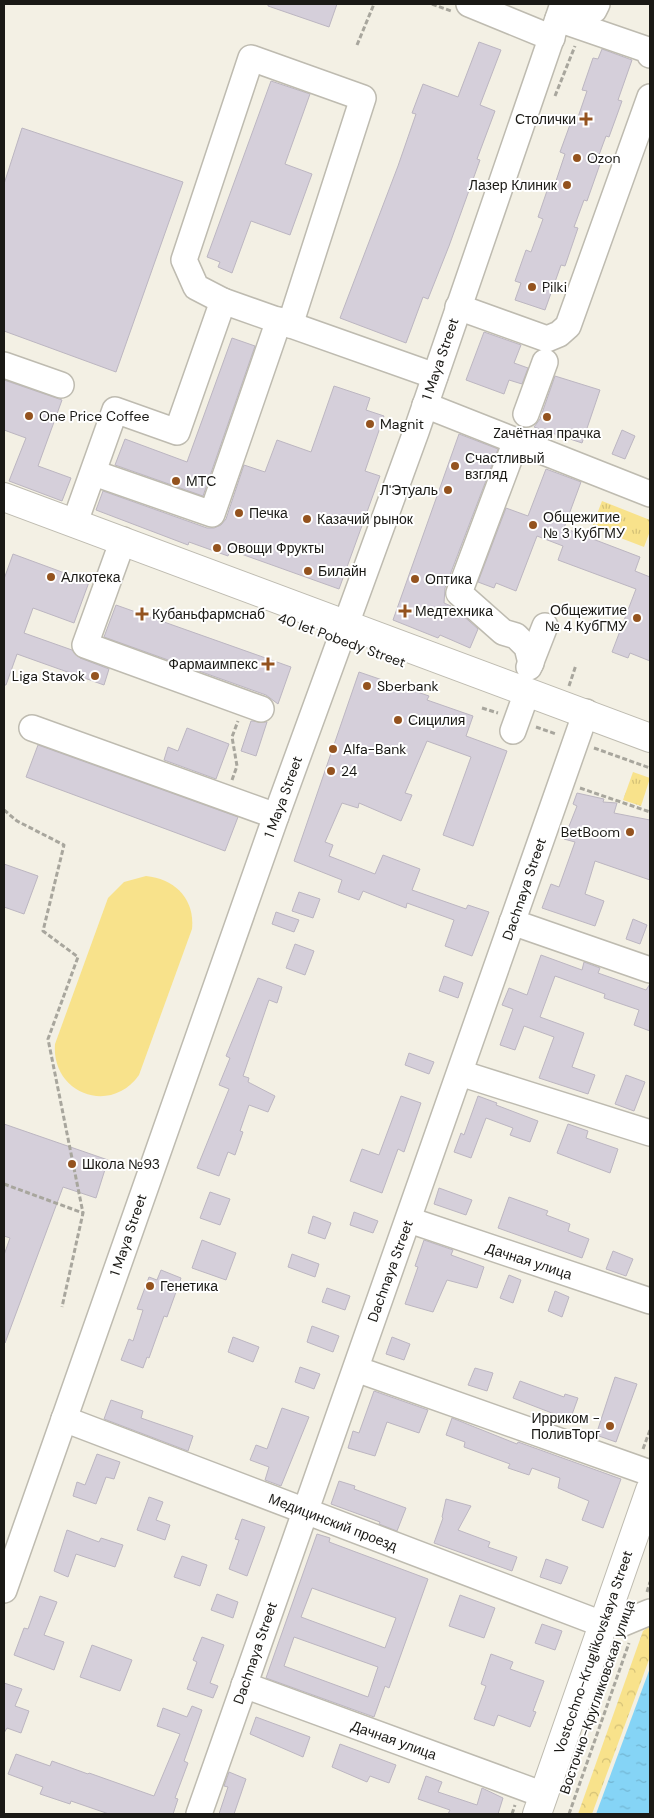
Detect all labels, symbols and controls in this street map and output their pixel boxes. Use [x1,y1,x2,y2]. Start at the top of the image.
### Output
place label: Столички [515,110,576,128]
marker: Столички [580,113,592,125]
place label: Ozon [587,149,621,167]
marker: Ozon [571,152,583,164]
place label: Лазер Клиник [469,176,558,194]
marker: Лазер Клиник [561,179,573,191]
place label: Pilki [542,278,567,296]
marker: Pilki [526,281,538,293]
street label: 1 Maya Street [418,316,462,402]
place label: One Price Coffee [39,407,149,425]
marker: One Price Coffee [23,410,35,422]
marker: Zачётная прачка [541,411,553,423]
place label: Magnit [380,415,424,433]
marker: Magnit [364,418,376,430]
place label: Zачётная прачка [493,424,601,442]
place label: Счастливый взгляд [465,449,544,483]
marker: Счастливый взгляд [449,460,461,472]
place label: МТС [186,472,216,490]
marker: МТС [170,475,182,487]
place label: Л'Этуаль [380,481,438,499]
marker: Л'Этуаль [442,484,454,496]
place label: Печка [249,504,288,522]
marker: Печка [233,507,245,519]
place label: Общежитие № 3 КубГМУ [543,508,625,542]
place label: Казачий рынок [317,510,414,528]
marker: Казачий рынок [301,513,313,525]
marker: Общежитие № 3 КубГМУ [527,519,539,531]
place label: Овощи Фрукты [227,539,324,557]
marker: Овощи Фрукты [211,542,223,554]
place label: Билайн [318,562,367,580]
marker: Билайн [302,565,314,577]
place label: Алкотека [61,568,121,586]
place label: Оптика [425,570,472,588]
marker: Алкотека [45,571,57,583]
marker: Оптика [409,573,421,585]
place label: Общежитие № 4 КубГМУ [545,601,627,635]
place label: Медтехника [415,602,493,620]
place label: Кубаньфармснаб [152,605,265,623]
marker: Медтехника [399,605,411,617]
marker: Кубаньфармснаб [136,608,148,620]
street label: 40 let Pobedy Street [276,609,408,671]
marker: Общежитие № 4 КубГМУ [631,612,643,624]
place label: Фармаимпекс [168,655,258,673]
marker: Фармаимпекс [262,658,274,670]
place label: Liga Stavok [12,667,85,685]
marker: Liga Stavok [89,670,101,682]
place label: Sberbank [377,677,439,695]
marker: Sberbank [361,680,373,692]
place label: Сицилия [408,711,465,729]
marker: Сицилия [392,714,404,726]
place label: Alfa-Bank [343,740,406,758]
marker: Alfa-Bank [327,743,339,755]
street label: 1 Maya Street [260,754,306,840]
place label: 24 [341,762,358,780]
marker: 24 [325,765,337,777]
place label: BetBoom [561,823,620,841]
marker: BetBoom [624,826,636,838]
street label: Dachnaya Street [498,835,550,943]
place label: Школа №93 [82,1155,160,1173]
marker: Школа №93 [66,1158,78,1170]
street label: 1 Maya Street [106,1192,150,1278]
street label: Dachnaya Street [363,1218,417,1324]
street label: Дачная улица [484,1239,575,1283]
place label: Генетика [160,1277,218,1295]
marker: Генетика [144,1280,156,1292]
place label: Ирриком - ПоливТорг [531,1409,600,1443]
marker: Ирриком - ПоливТорг [604,1420,616,1432]
street label: Медицинский проезд [266,1489,400,1555]
street label: Vostochno-Kruglikovskaya Street [550,1548,636,1756]
street label: Восточно-Кругликовская улица [555,1597,639,1796]
street label: Dachnaya Street [229,1599,281,1707]
street label: Дачная улица [349,1716,439,1764]

